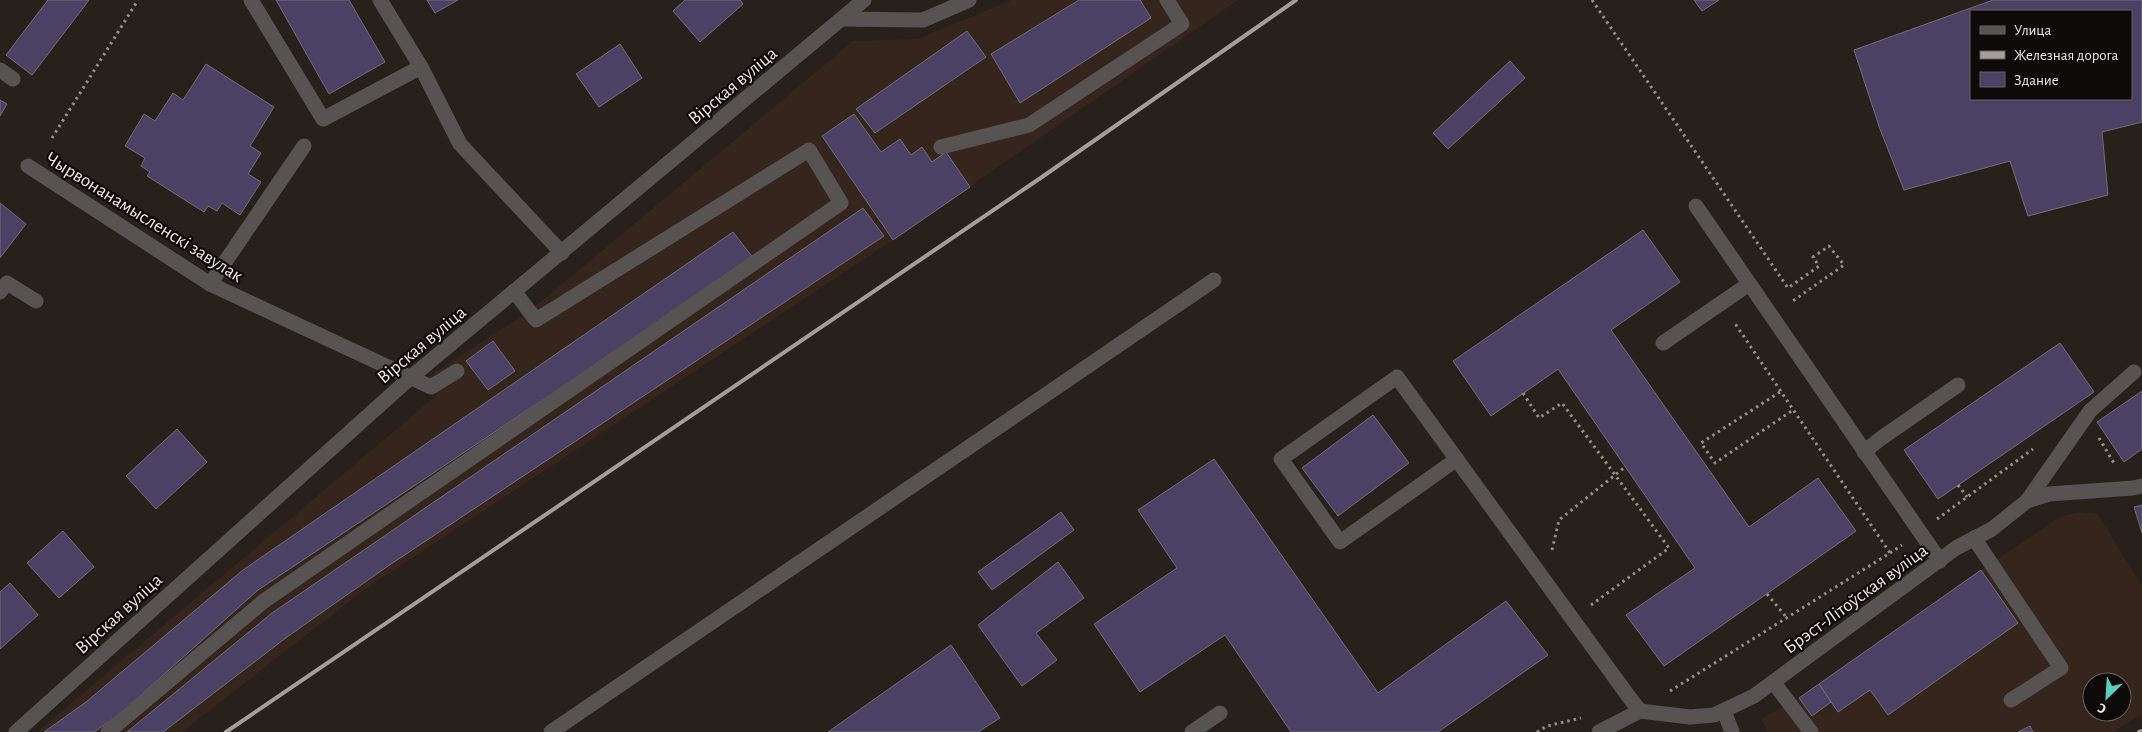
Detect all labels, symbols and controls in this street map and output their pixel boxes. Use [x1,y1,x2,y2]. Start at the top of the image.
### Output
legend [1970,10,2132,100]
text: Улица [2014,23,2051,38]
street label: Вірская вуліца [685,43,781,129]
text: Железная дорога [2014,48,2119,63]
text: Здание [2014,73,2059,88]
street label: Чырвонанамысленскі завулак [42,149,246,286]
street label: Вірская вуліца [374,302,470,388]
street label: Брэст-Літоўская вуліца [1780,541,1932,658]
street label: Вірская вуліца [72,570,166,658]
north arrow [2082,672,2132,722]
text: С [2095,700,2108,716]

